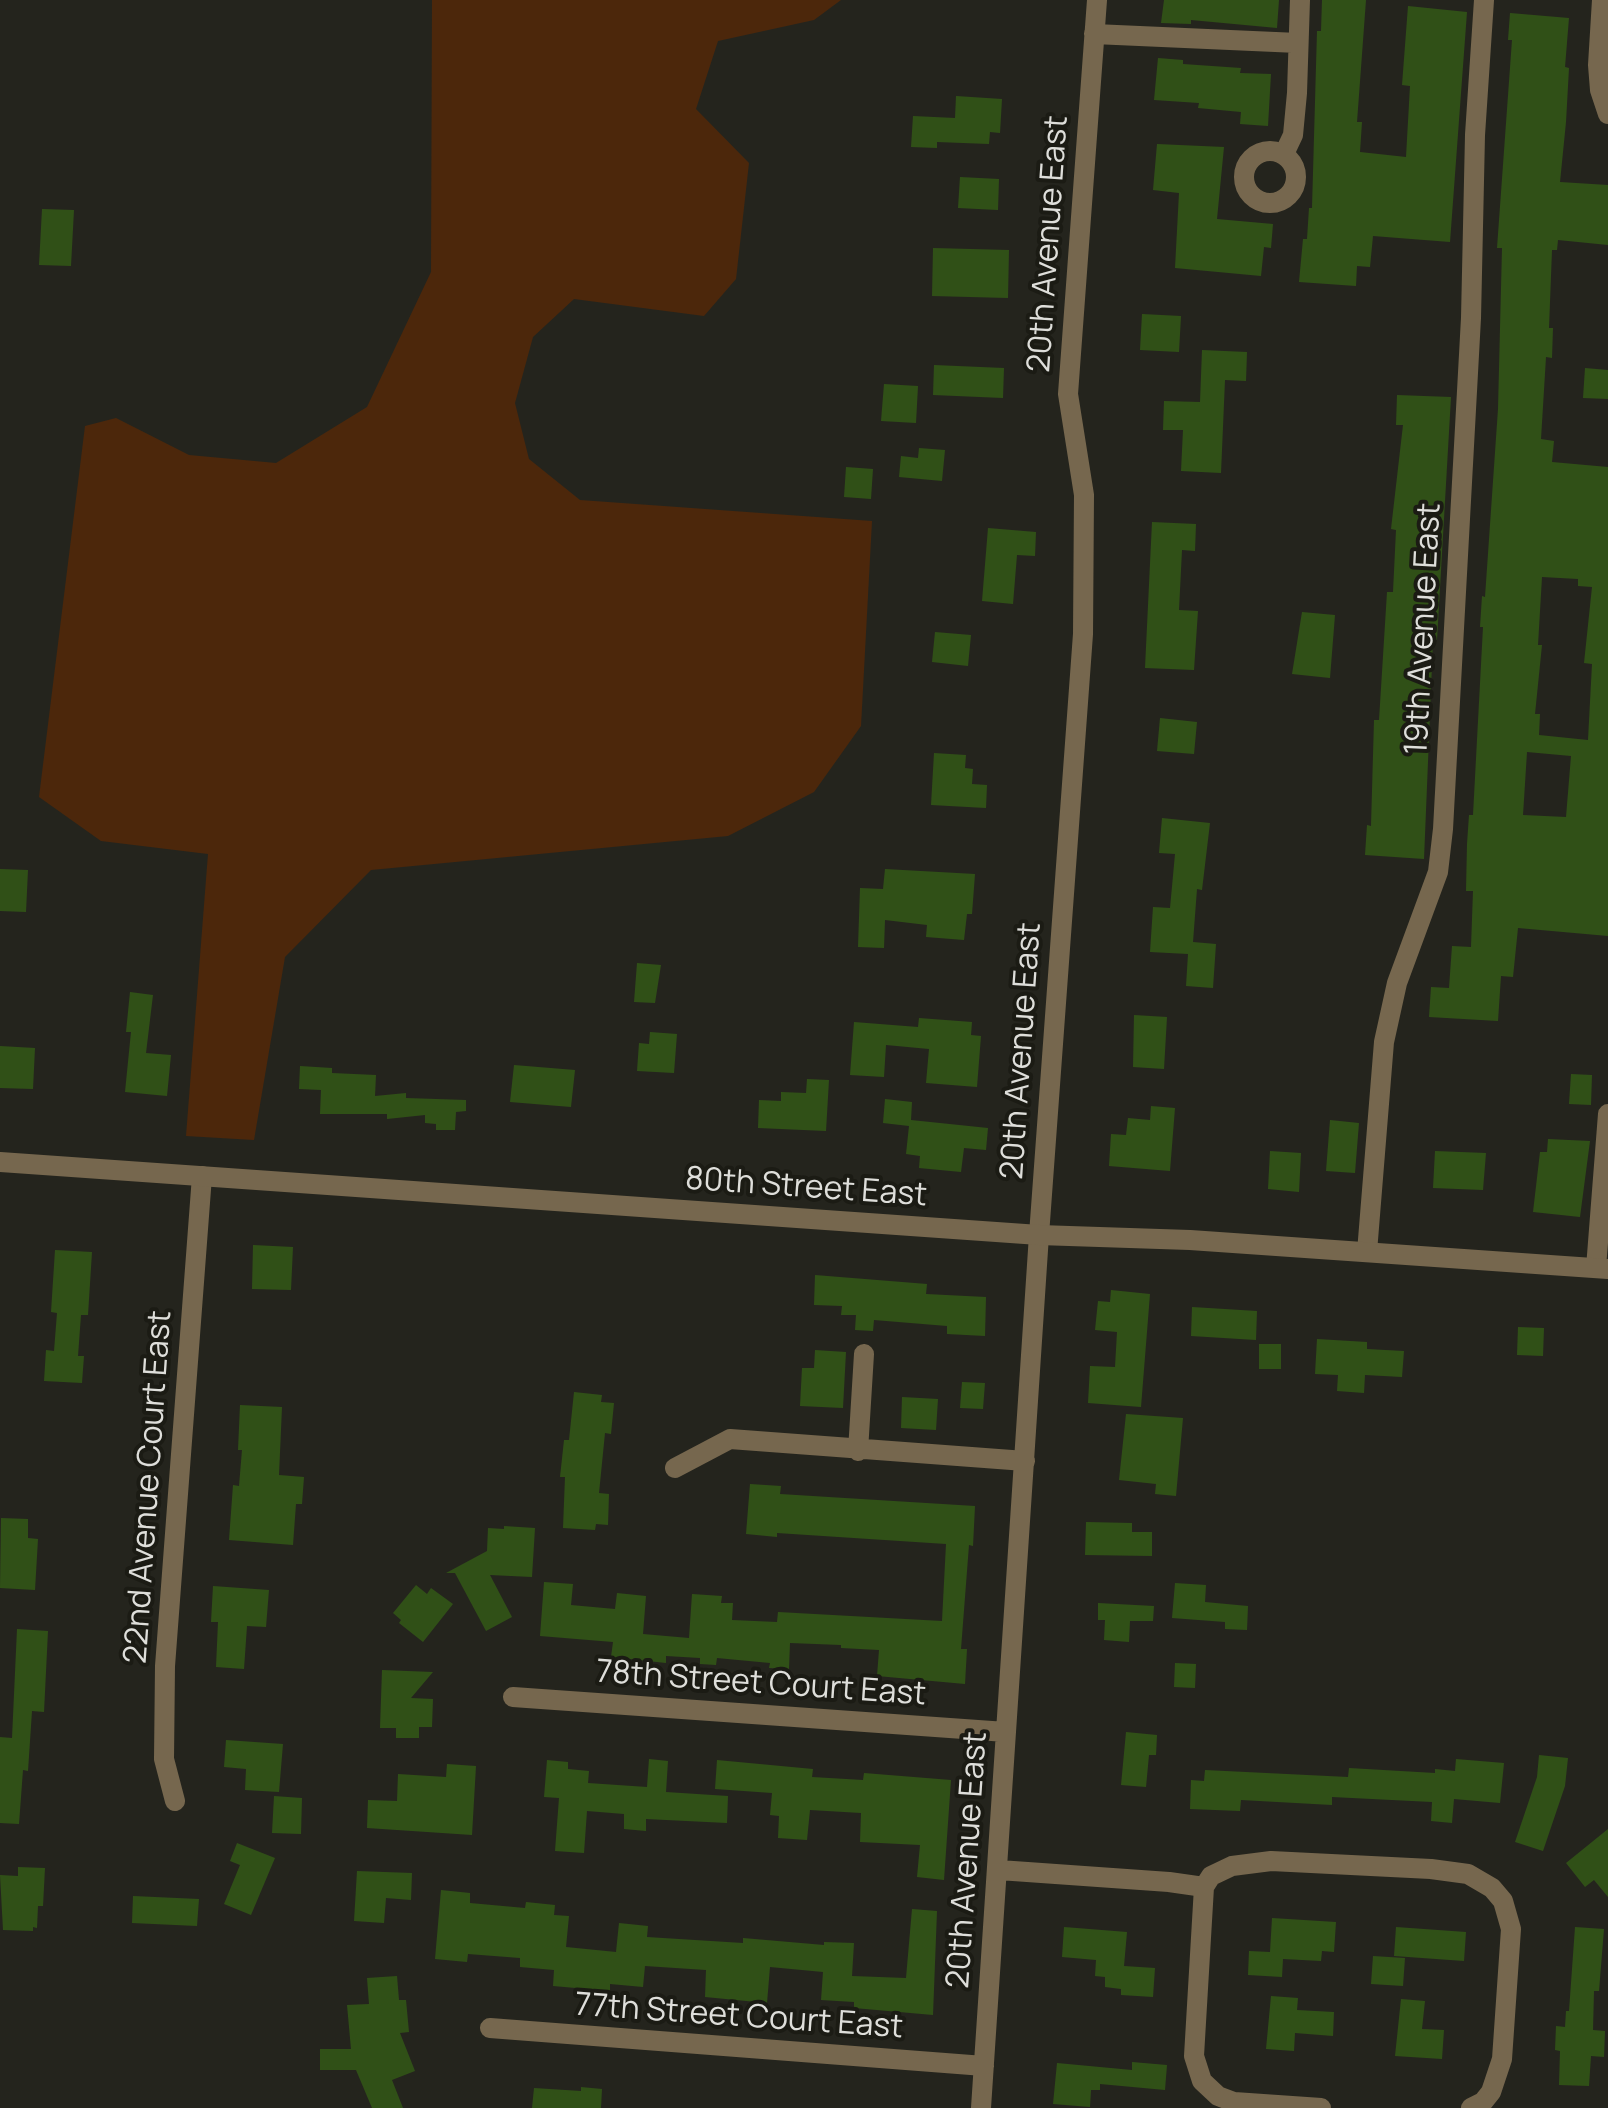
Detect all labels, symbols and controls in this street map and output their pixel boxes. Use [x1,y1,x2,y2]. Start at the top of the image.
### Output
street label: 20th Avenue East [1021,114,1077,374]
street label: 19th Avenue East [1398,502,1450,756]
street label: 20th Avenue East [994,921,1050,1181]
street label: 80th Street East [684,1160,928,1216]
street label: 22nd Avenue Court East [118,1309,180,1665]
street label: 78th Street Court East [595,1653,927,1715]
street label: 20th Avenue East [940,1730,996,1990]
street label: 77th Street Court East [574,1986,904,2048]

